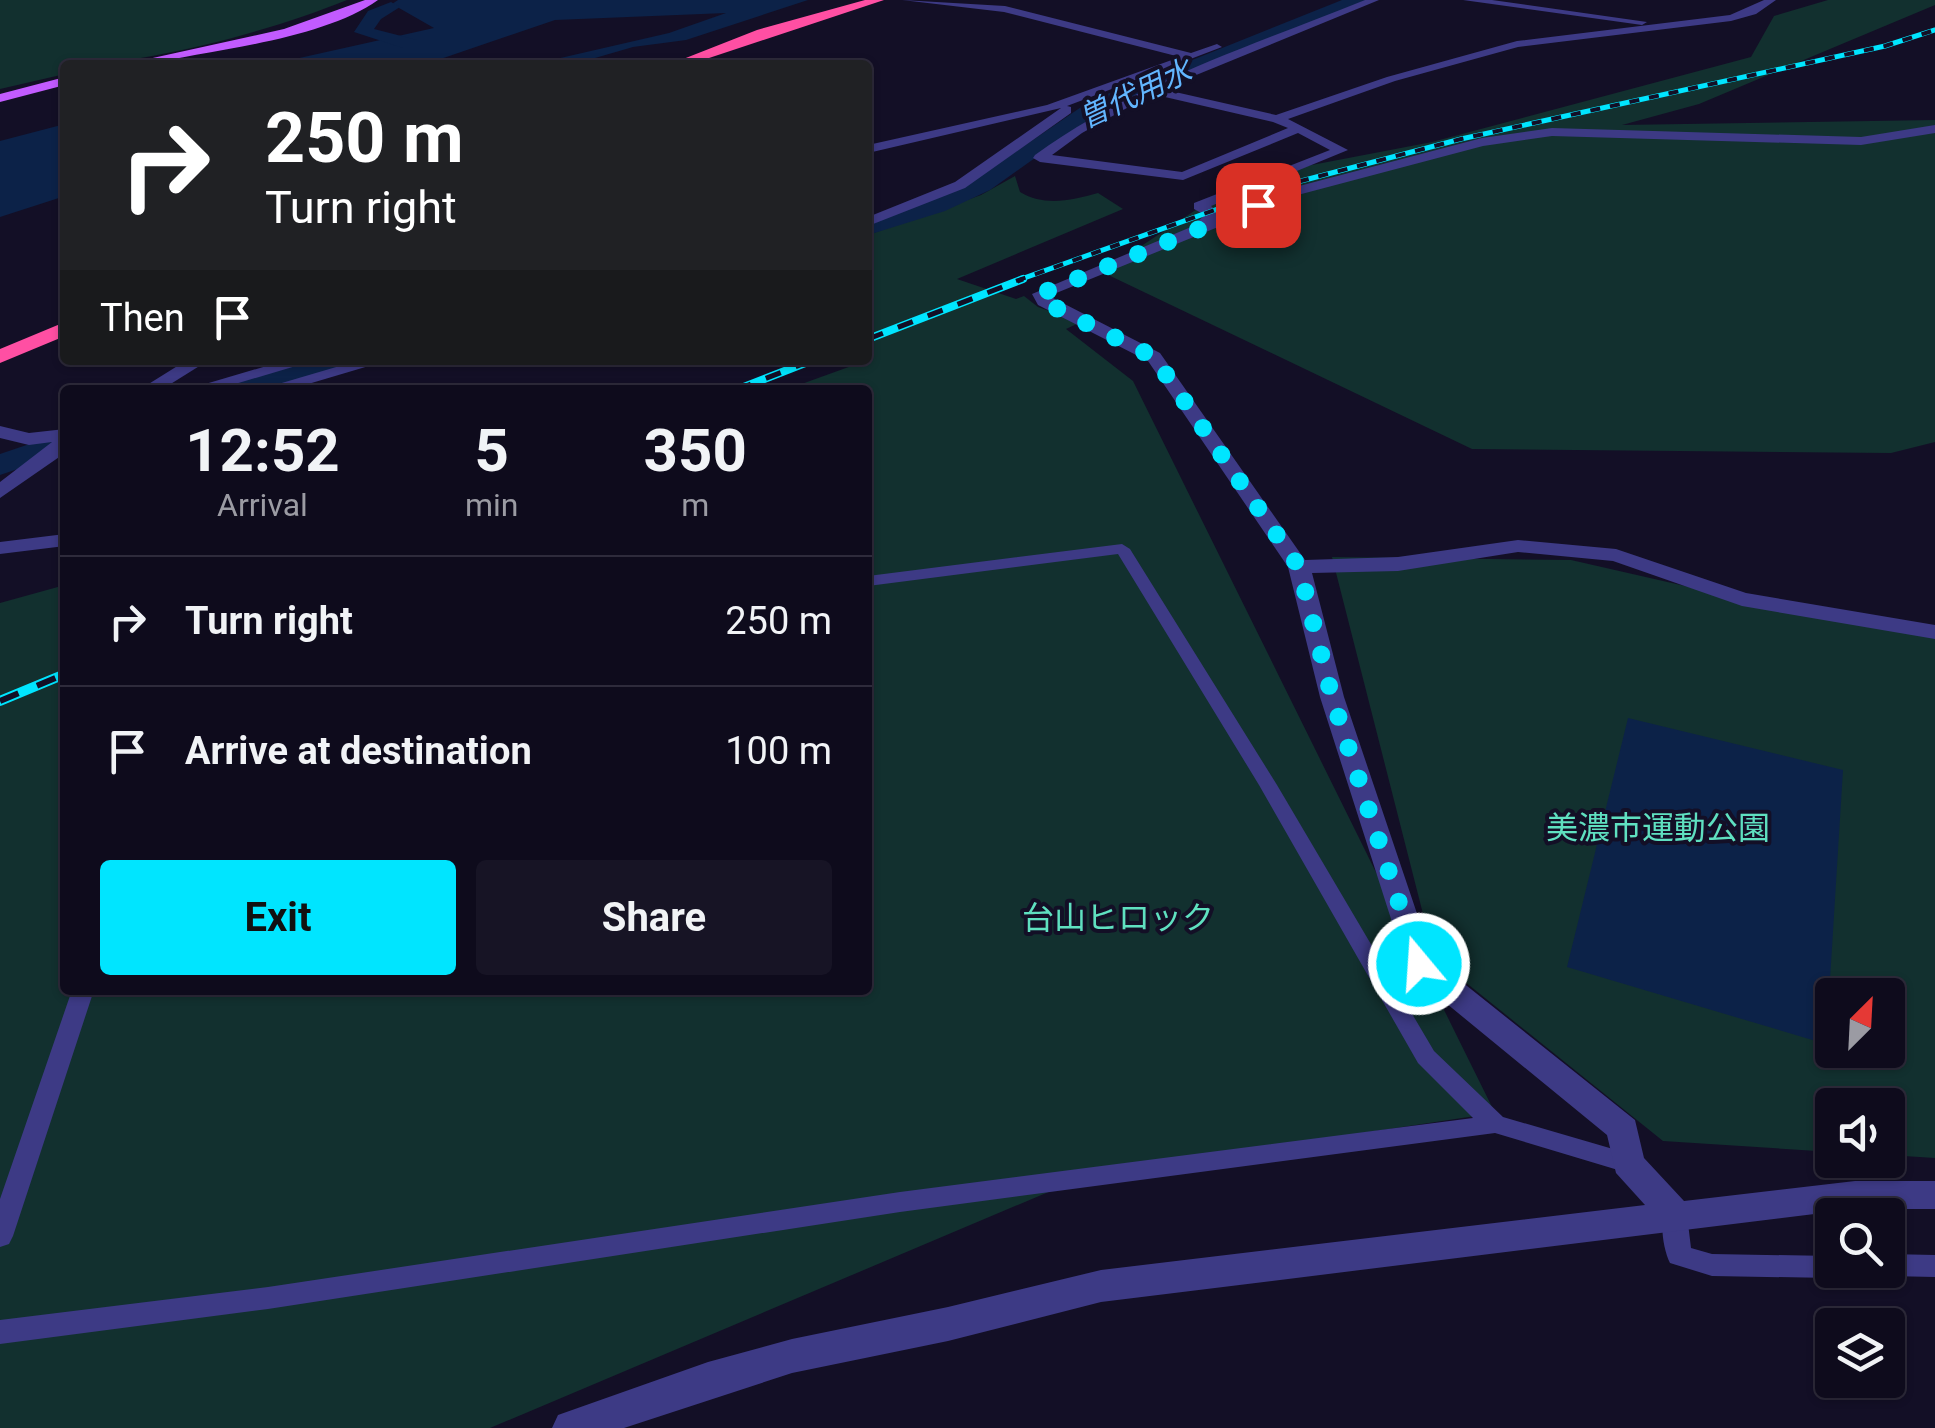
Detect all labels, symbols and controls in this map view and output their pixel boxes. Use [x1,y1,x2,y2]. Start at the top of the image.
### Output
water label: 曽代用水 [1073,52,1199,135]
text: 250 m [265,97,464,179]
icon: right [100,100,230,230]
pin [1216,163,1301,248]
icon: arrive [1231,178,1286,233]
text: Turn right [265,181,457,234]
icon: arrive [205,290,260,345]
text: Then [100,296,185,340]
text: 12:52 [185,415,340,486]
text: 5 [474,415,509,486]
text: 350 [644,415,747,486]
text: Arrival [217,486,308,524]
text: min [465,486,518,524]
text: m [681,486,709,524]
icon: right [100,594,155,649]
text: Turn right [185,599,353,643]
text: 250 m [725,599,832,643]
icon: arrive [100,724,155,779]
text: Arrive at destination [185,729,532,773]
text: 100 m [725,729,832,773]
park label: 美濃市運動公園 [1546,809,1770,847]
button: Exit [100,860,456,975]
button: Share [476,860,832,975]
park label: 台山ヒロック [1022,899,1214,937]
position arrow [1367,912,1471,1016]
north arrow [1815,978,1905,1068]
map controls [1815,978,1905,1398]
button: sound [1815,1088,1905,1178]
button: search [1815,1198,1905,1288]
button: layers [1815,1308,1905,1398]

